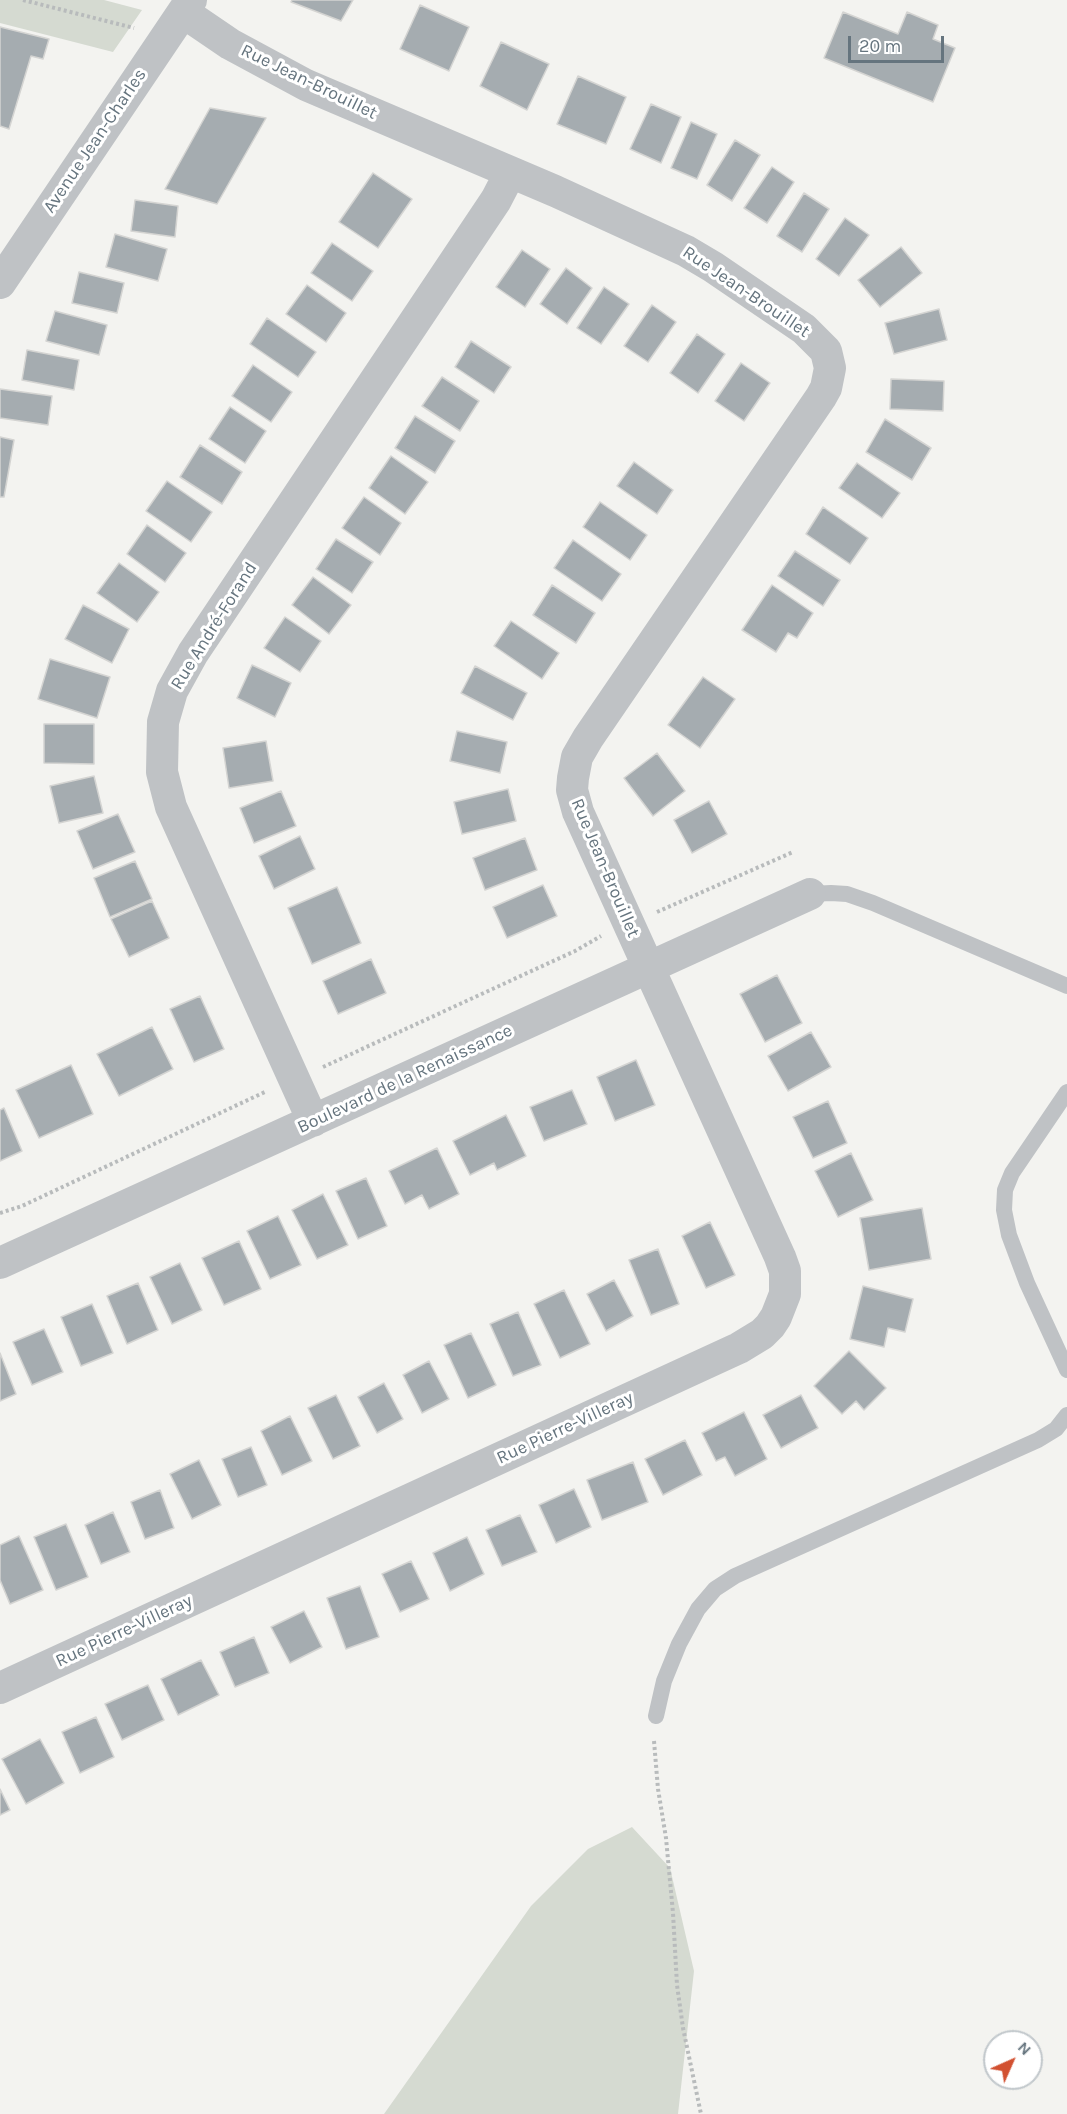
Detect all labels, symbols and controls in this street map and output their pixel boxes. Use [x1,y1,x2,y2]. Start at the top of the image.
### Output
scale bar [851,24,947,62]
text: 20 m [859,35,901,57]
street label: Rue Jean-Brouillet [237,40,381,124]
street label: Avenue Jean-Charles [39,65,151,217]
street label: Rue Jean-Brouillet [678,241,814,343]
street label: Rue André-Forand [166,558,262,694]
street label: Rue Jean-Brouillet [566,795,644,941]
street label: Boulevard de la Renaissance [294,1020,516,1138]
street label: Rue Pierre-Villeray [493,1387,637,1469]
street label: Rue Pierre-Villeray [52,1590,196,1672]
north arrow [983,2030,1043,2090]
text: N [1014,2038,1035,2059]

